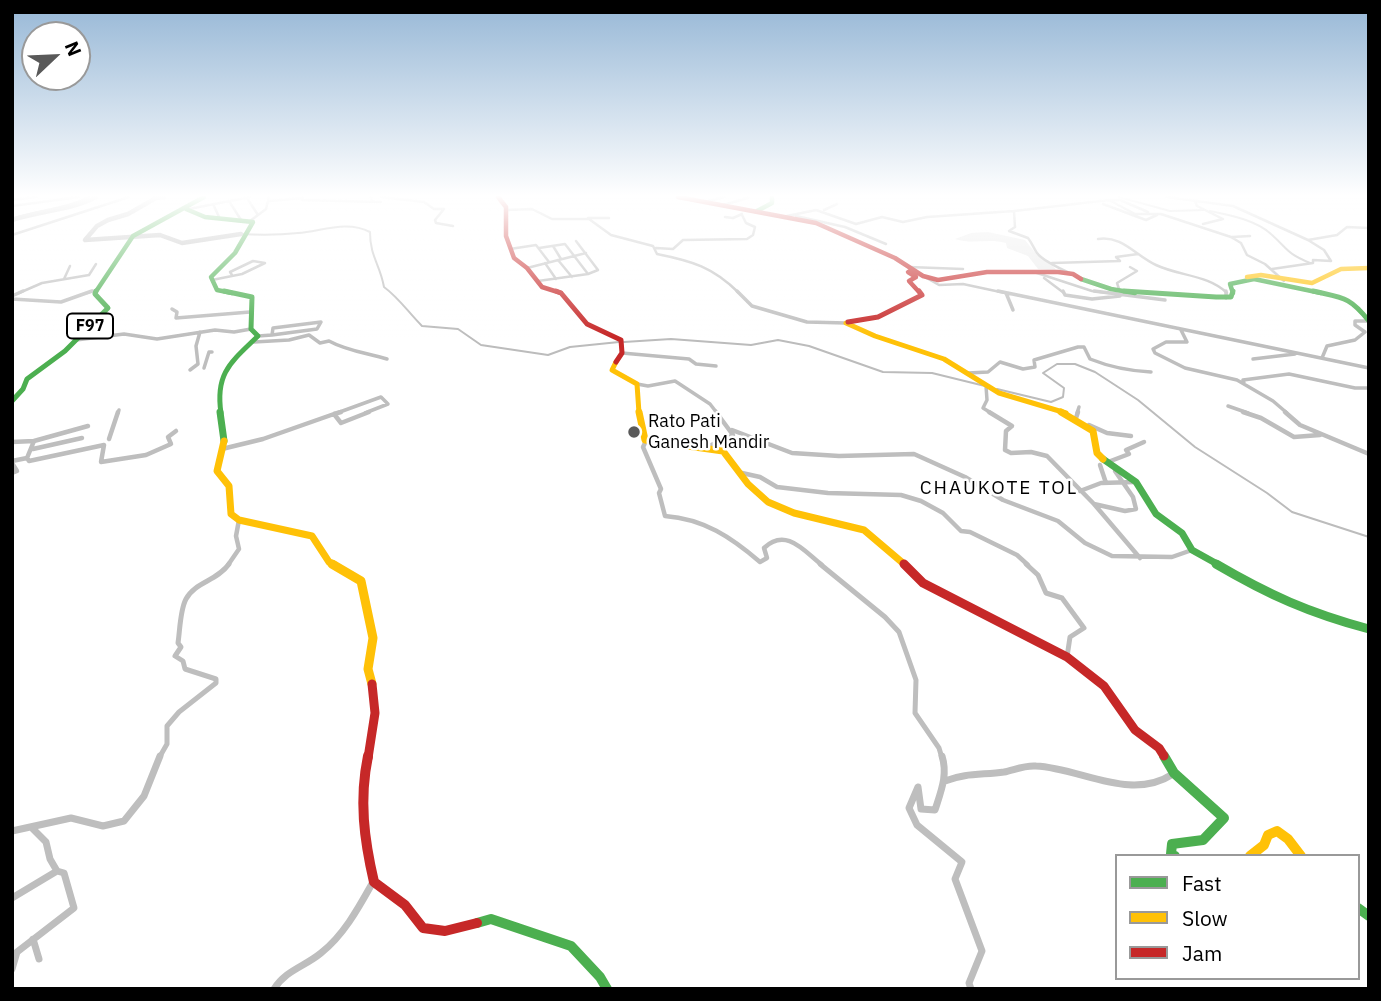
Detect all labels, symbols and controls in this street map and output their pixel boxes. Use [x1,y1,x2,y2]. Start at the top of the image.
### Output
north arrow [21,21,91,91]
text: N [60,38,87,60]
road number: F97 [67,314,113,338]
place label: Rato Pati Ganesh Mandir [648,411,769,453]
marker: Rato Pati Ganesh Mandir [626,424,642,440]
district label: CHAUKOTE TOL [921,478,1077,500]
legend [1115,854,1360,980]
text: Fast [1182,869,1222,897]
text: Slow [1182,904,1228,932]
text: Jam [1182,939,1222,967]

